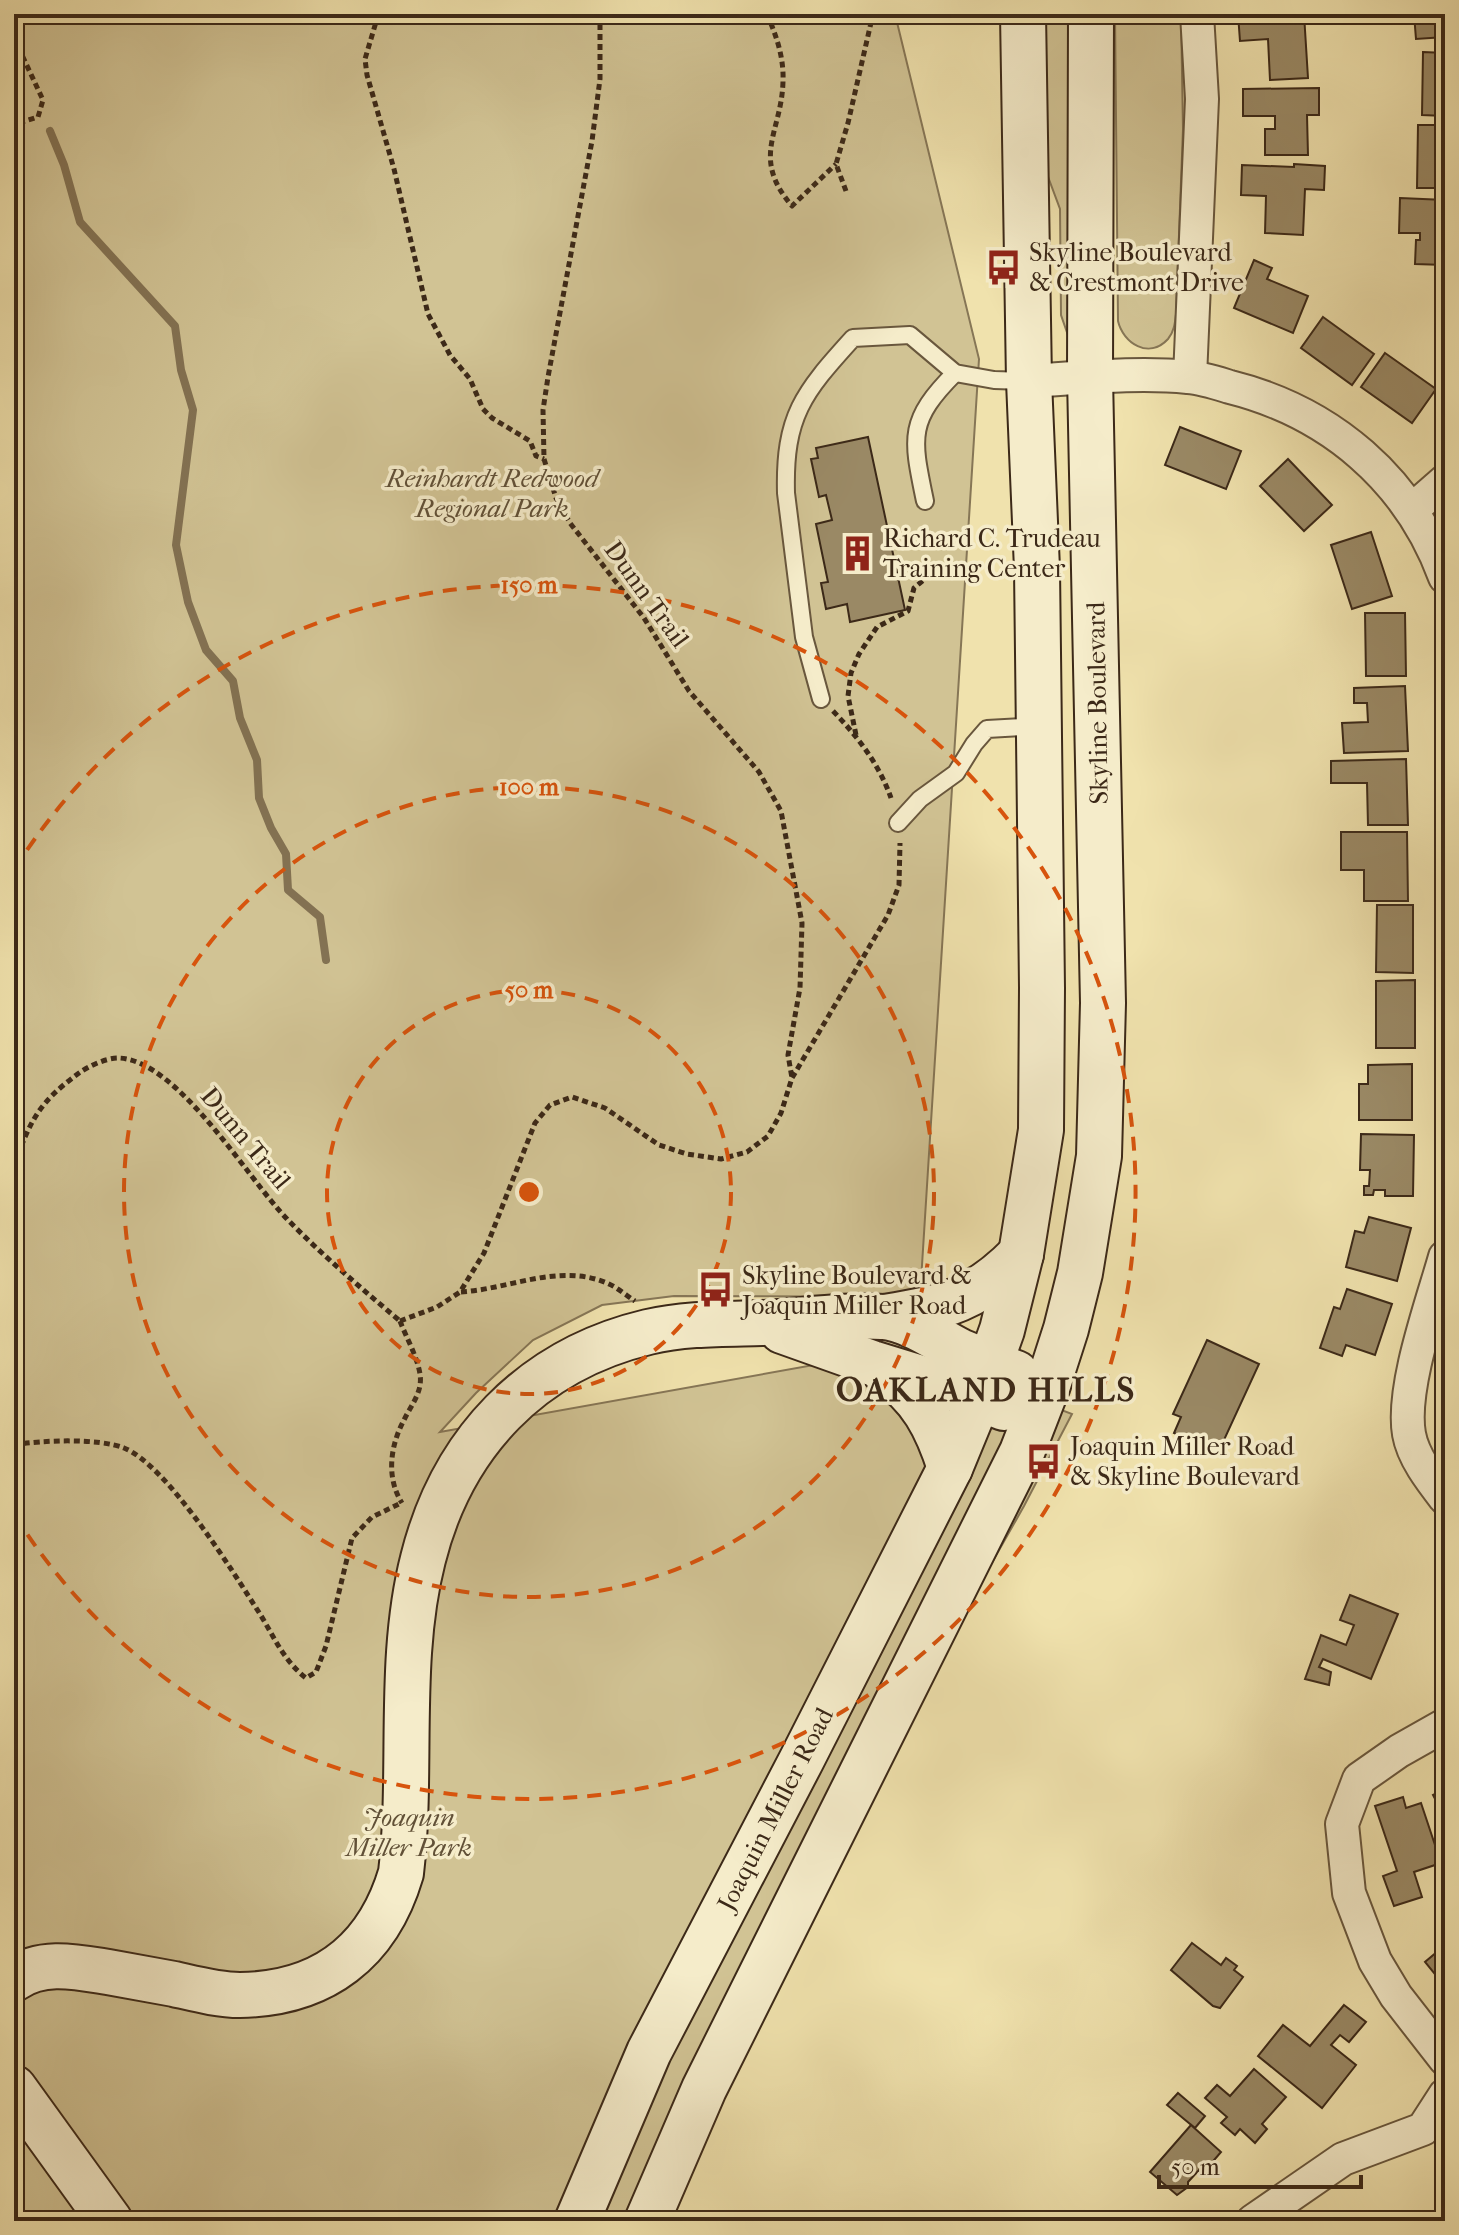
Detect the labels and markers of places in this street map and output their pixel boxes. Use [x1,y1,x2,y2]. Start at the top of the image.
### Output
place label: Skyline Boulevard & Crestmont Drive [1029,237,1244,298]
bus stop icon: Skyline Boulevard & Crestmont Drive [984,248,1022,286]
place label: Richard C. Trudeau Training Center [883,523,1101,584]
building icon: Richard C. Trudeau Training Center [838,534,876,572]
centre of rings [515,1178,543,1206]
place label: Skyline Boulevard & Joaquin Miller Road [740,1260,972,1321]
bus stop icon: Skyline Boulevard & Joaquin Miller Road [697,1271,735,1309]
place label: Joaquin Miller Road & Skyline Boulevard [1068,1431,1300,1492]
bus stop icon: Joaquin Miller Road & Skyline Boulevard [1025,1442,1063,1480]

